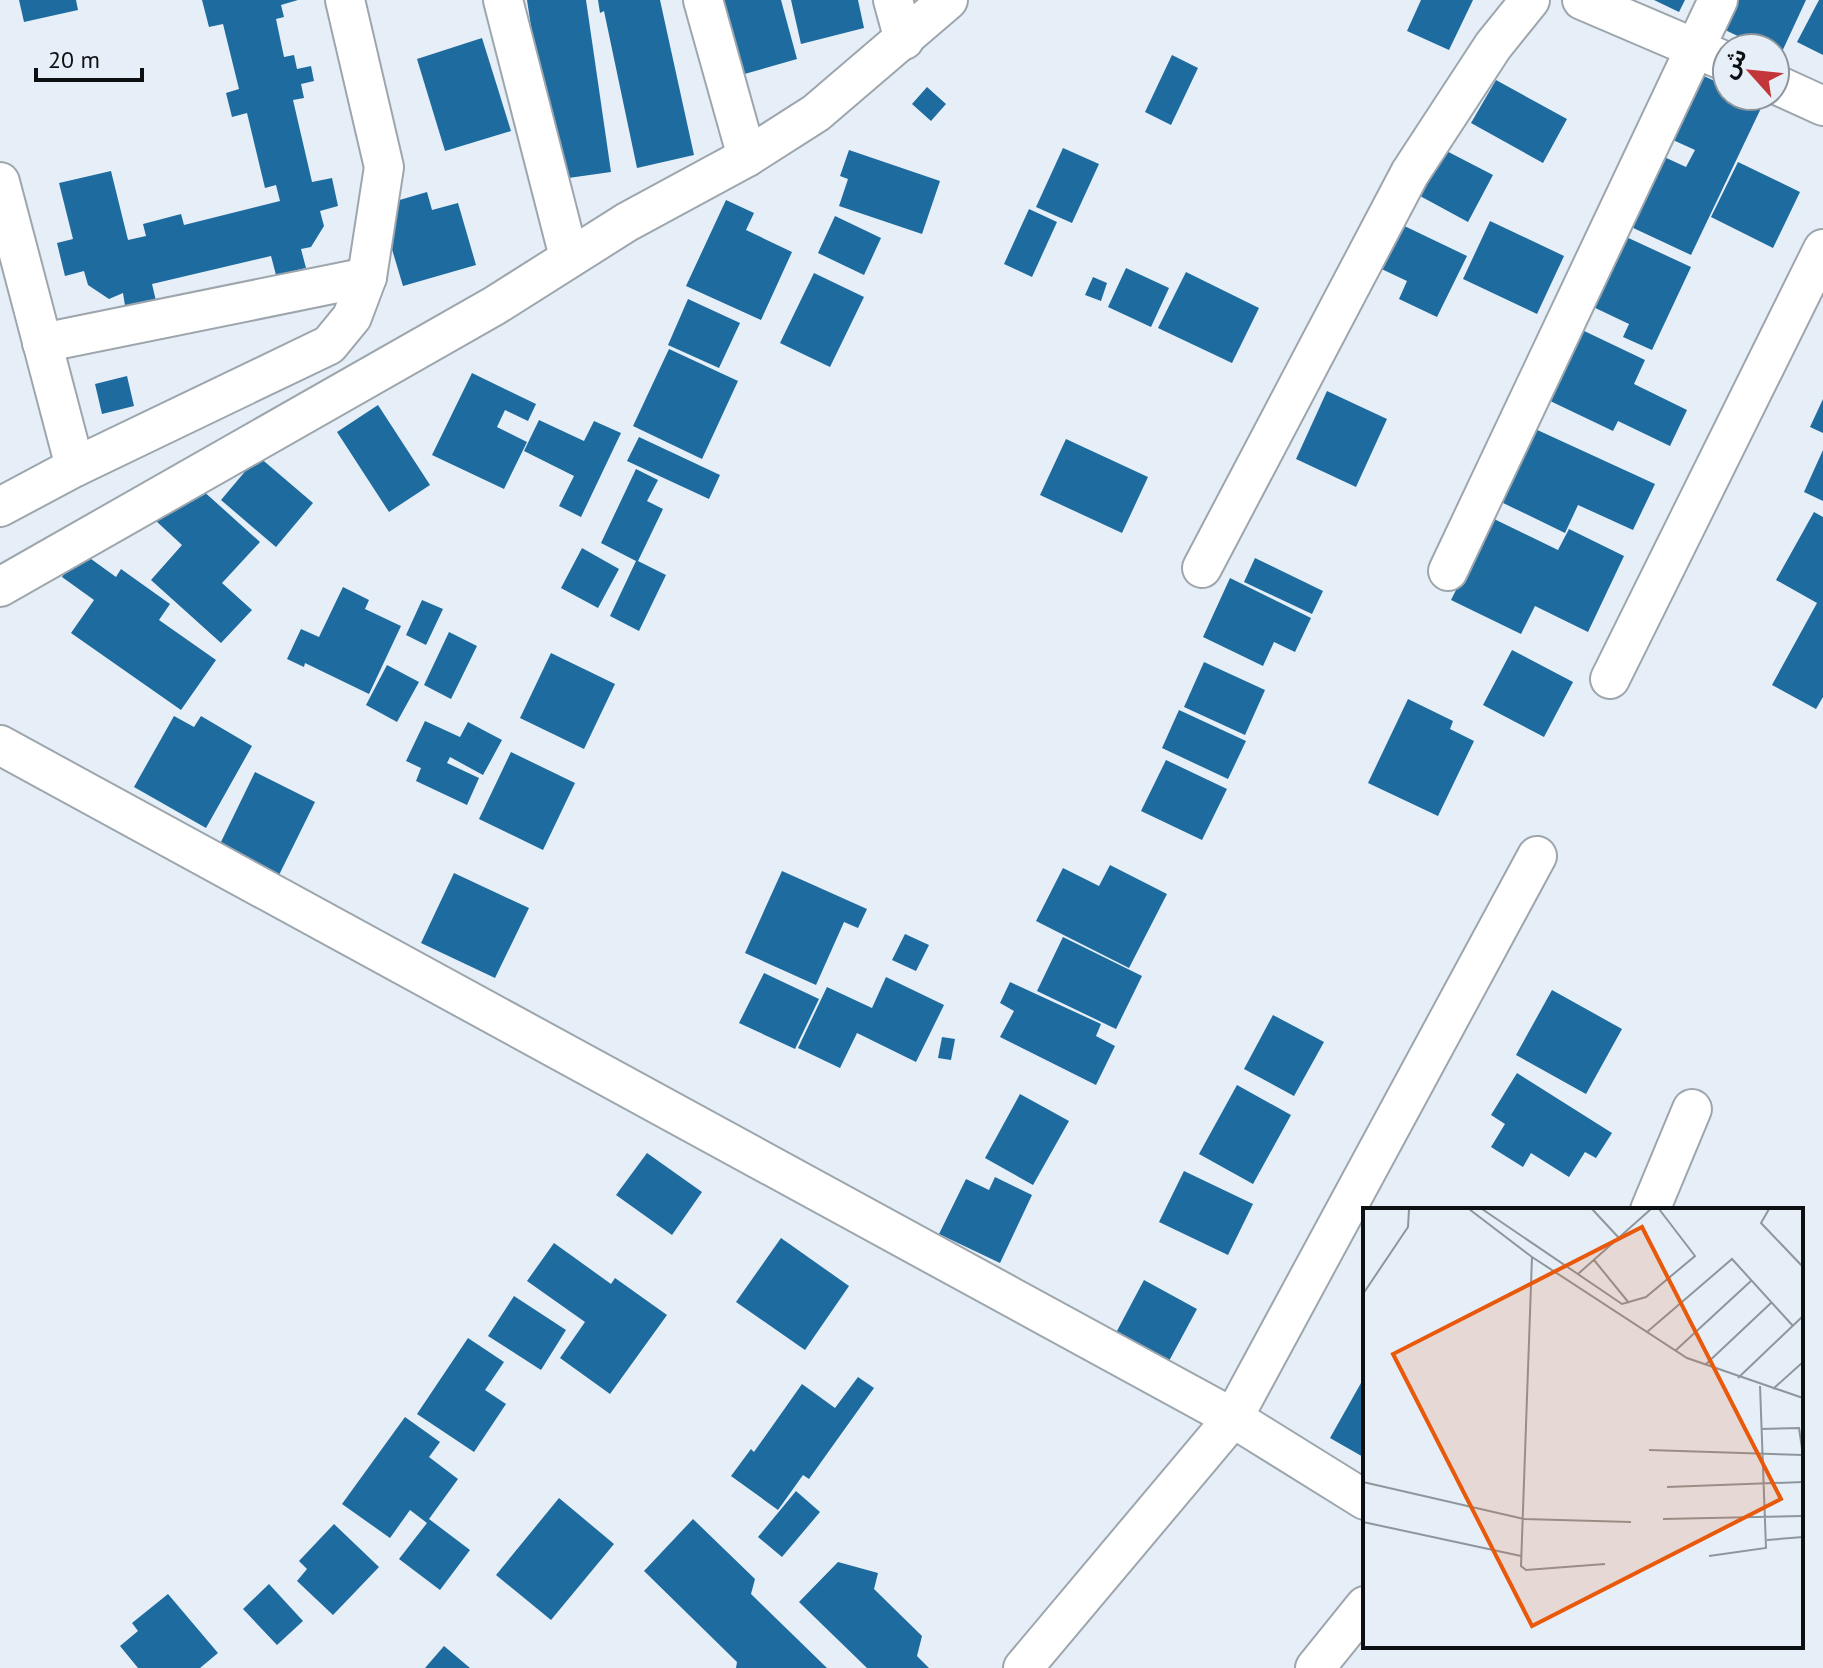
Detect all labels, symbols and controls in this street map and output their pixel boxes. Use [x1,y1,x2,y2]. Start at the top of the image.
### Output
scale bar [36,32,142,82]
north arrow [1711,32,1791,112]
text: ش [1714,43,1752,83]
text: 20 m [48,44,100,75]
inset map [1363,1208,1803,1648]

